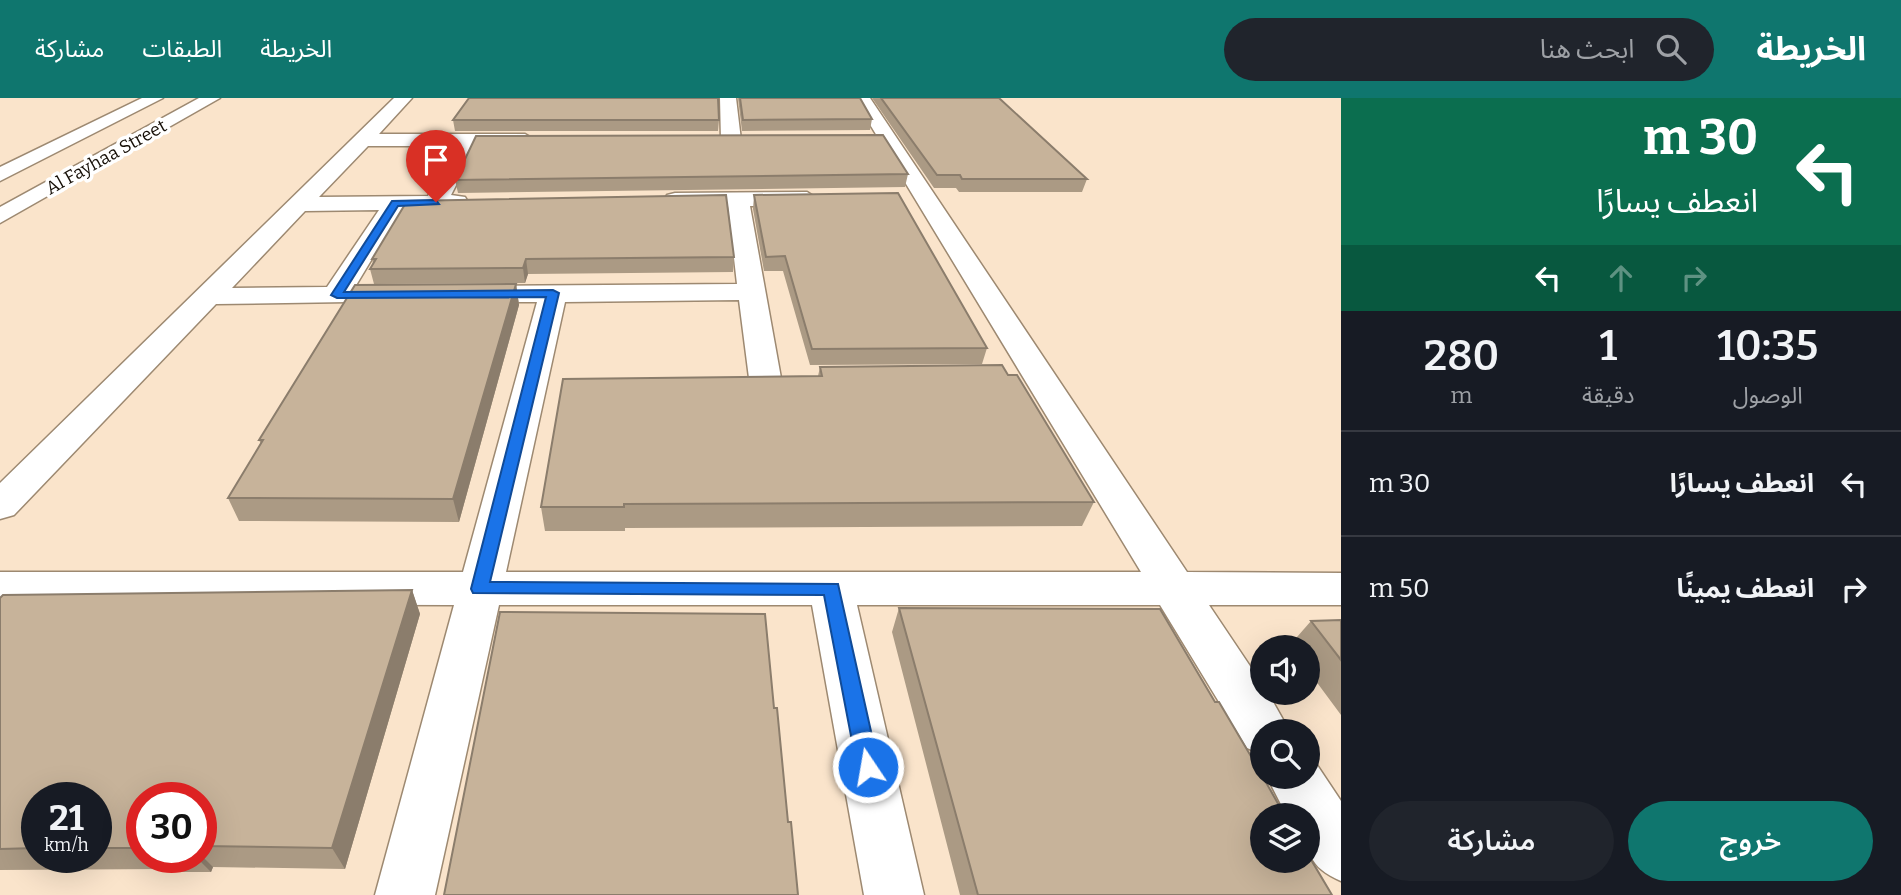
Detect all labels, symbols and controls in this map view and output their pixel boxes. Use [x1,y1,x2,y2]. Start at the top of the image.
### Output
search box [1224,18,1714,81]
text: الخريطة [1756,29,1866,69]
icon: search [1652,30,1690,68]
text: ابحث هنا [1540,34,1634,65]
text: مشاركة [35,35,104,63]
text: الطبقات [142,35,222,63]
text: الخريطة [260,35,332,63]
text: 30 m [1643,108,1758,167]
street label: Al Fayhaa Street [42,114,171,199]
icon: left [1782,126,1873,217]
pin [406,130,466,202]
icon: arrive [417,141,455,179]
text: انعطف يسارًا [1596,182,1758,220]
icon: left [1529,259,1567,297]
icon: ahead [1602,259,1640,297]
icon: right [1675,259,1713,297]
text: 1 [1599,321,1617,371]
text: 10:35 [1717,321,1818,371]
text: 280 [1424,331,1499,381]
text: m [1451,381,1473,409]
text: دقيقة [1582,381,1634,409]
text: الوصول [1733,381,1803,409]
icon: left [1835,465,1873,503]
text: 30 m [1369,468,1431,499]
text: انعطف يسارًا [1670,468,1814,499]
icon: right [1835,570,1873,608]
text: 50 m [1369,573,1430,604]
text: انعطف يمينًا [1676,573,1814,604]
map controls [1250,635,1320,873]
button: sound [1250,635,1320,705]
button: search [1250,719,1320,789]
position arrow [831,730,905,804]
speed limit sign: 30 [126,782,217,873]
text: 21 [49,797,84,839]
button: مشاركة [1369,801,1614,881]
button: خروج [1628,801,1873,881]
button: layers [1250,803,1320,873]
text: km/h [44,834,89,856]

